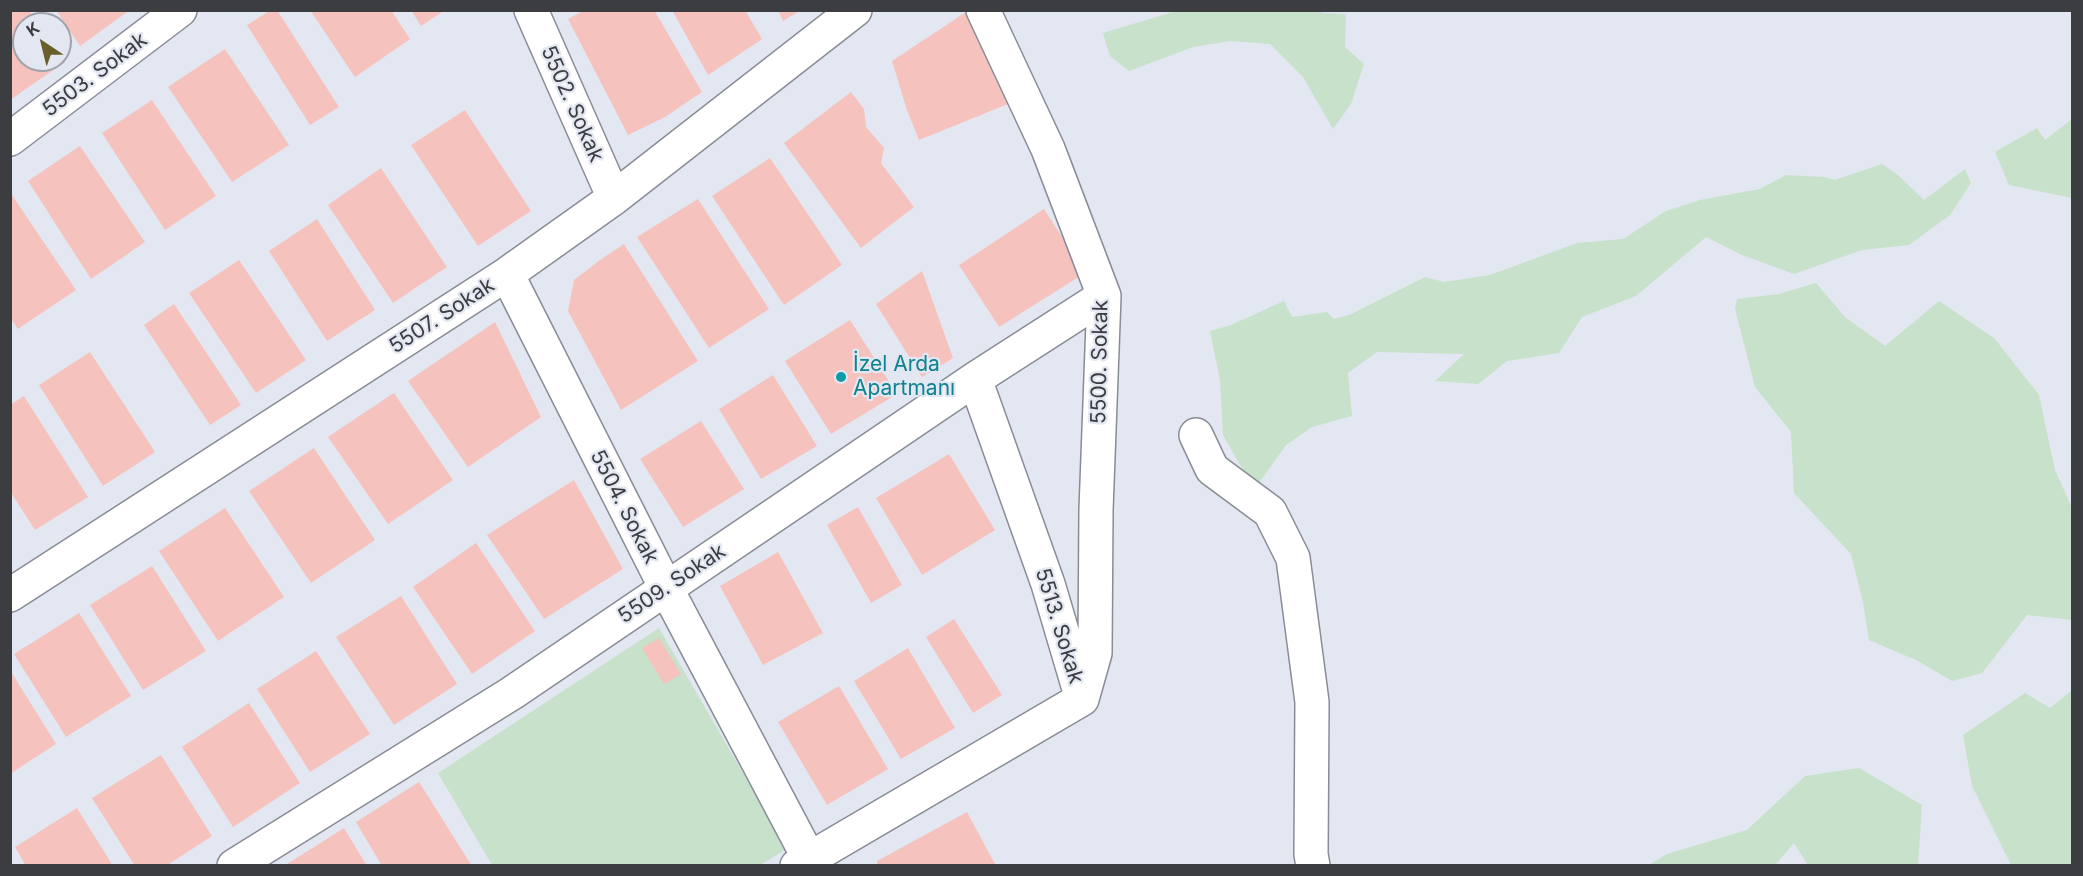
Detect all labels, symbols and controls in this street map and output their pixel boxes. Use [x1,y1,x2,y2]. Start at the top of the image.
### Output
north arrow [12,12,72,72]
text: K [22,17,43,40]
street label: 5503. Sokak [38,28,152,122]
street label: 5502. Sokak [535,42,609,166]
street label: 5507. Sokak [385,273,499,359]
street label: 5500. Sokak [1086,300,1114,424]
place label: İzel Arda Apartmanı [853,352,955,402]
marker: İzel Arda Apartmanı [834,370,848,384]
street label: 5504. Sokak [585,446,663,568]
street label: 5509. Sokak [613,539,731,629]
street label: 5513. Sokak [1029,565,1089,687]

